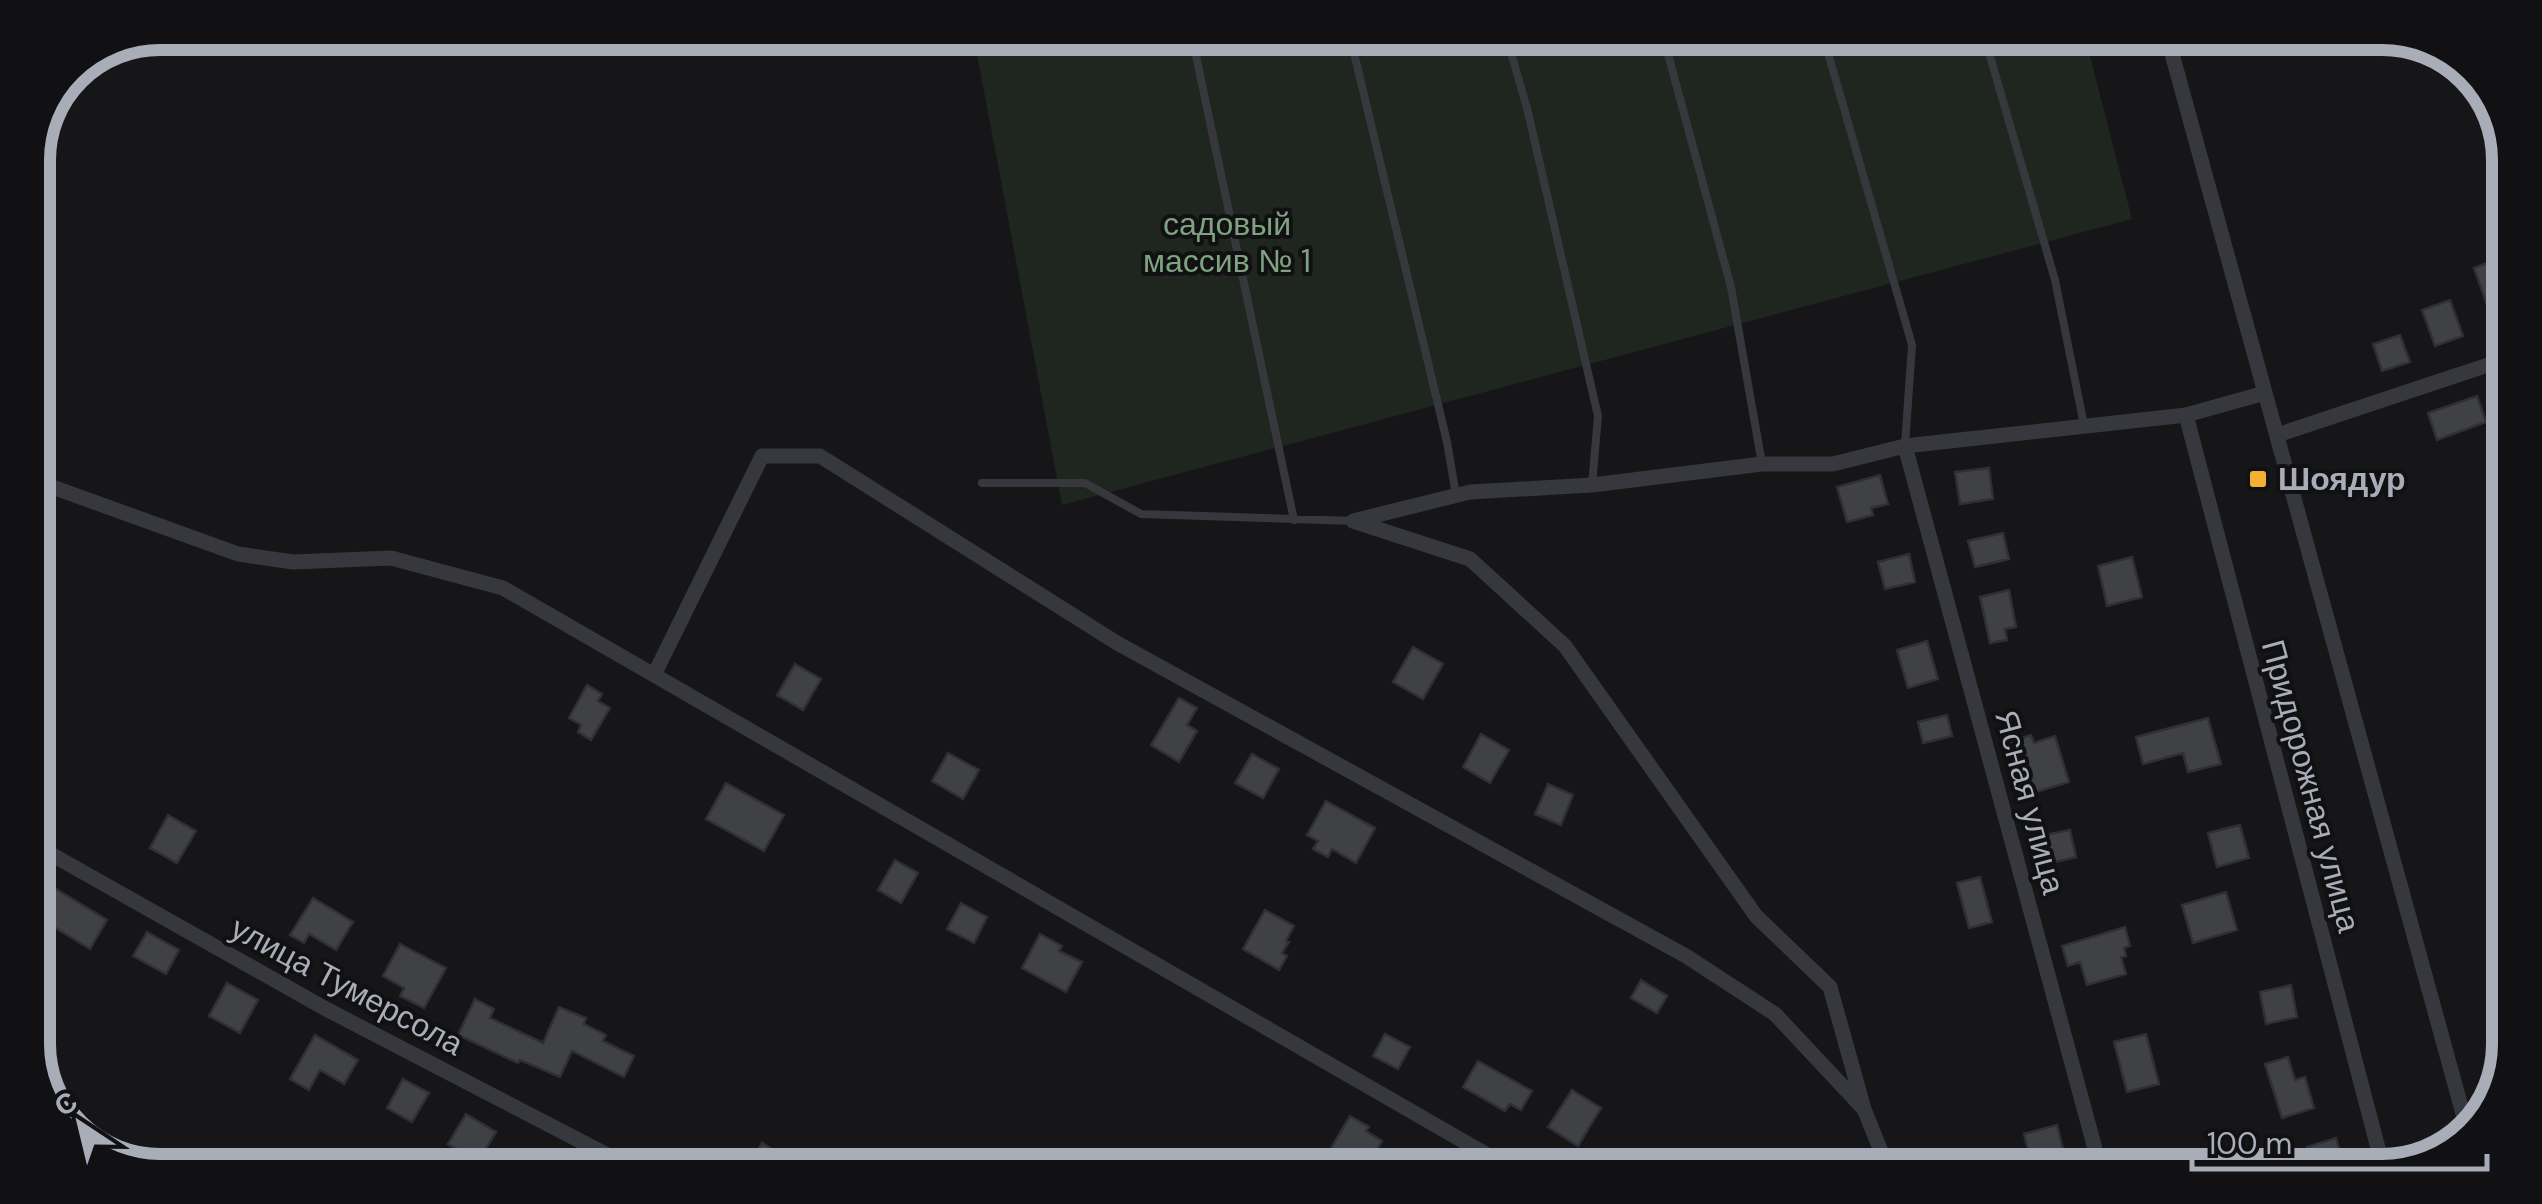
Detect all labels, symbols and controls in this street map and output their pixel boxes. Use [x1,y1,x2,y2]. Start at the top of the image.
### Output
park label: садовый массив № 1 [1143,203,1311,282]
place label: Шоядур [2278,458,2406,500]
marker: Шоядур [2247,468,2269,490]
street label: Придорожная улица [2252,635,2370,937]
street label: Ясная улица [1985,706,2075,899]
street label: улица Тумерсола [224,907,471,1065]
north arrow [30,1074,130,1174]
text: С [47,1083,85,1125]
scale bar [2192,1109,2487,1171]
text: 100 m [2207,1124,2292,1163]

